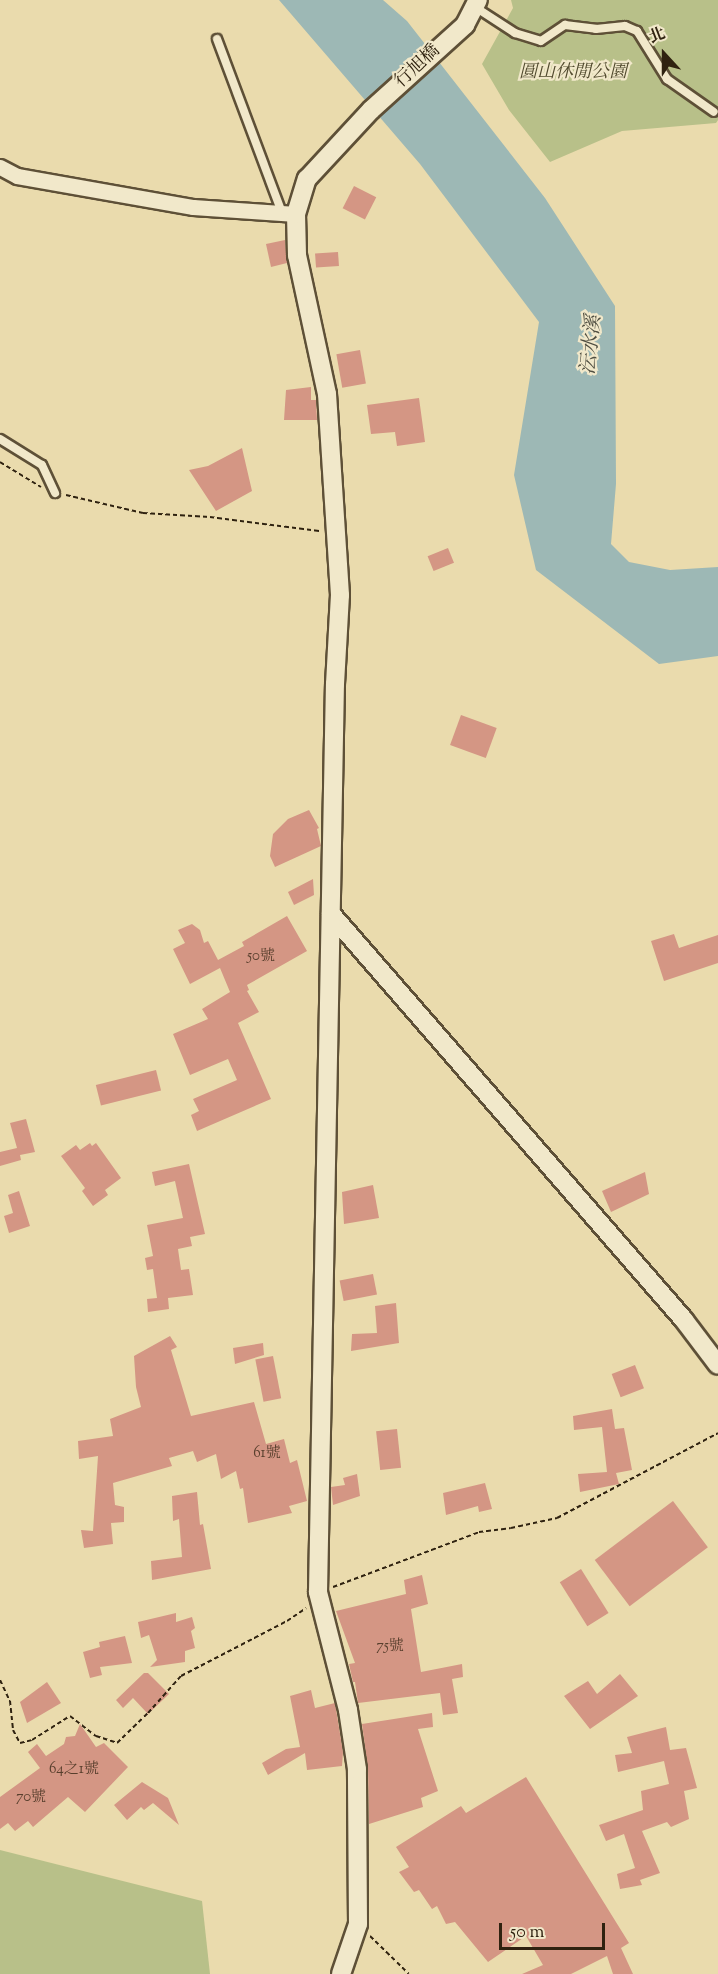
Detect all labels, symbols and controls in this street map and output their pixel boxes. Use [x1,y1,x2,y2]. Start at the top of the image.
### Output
text: 北 [646,23,669,50]
north arrow [634,24,694,84]
street label: 行旭橋 [391,41,445,93]
park label: 圓山休閒公園 [519,62,627,84]
water label: 沄水溪 [577,314,607,376]
house number: 50號 [247,948,275,966]
house number: 61號 [253,1445,281,1463]
house number: 75號 [376,1638,404,1656]
house number: 64之1號 [49,1761,99,1779]
house number: 70號 [16,1789,46,1807]
scale bar [502,1911,608,1949]
text: 50 m [510,1920,544,1946]

